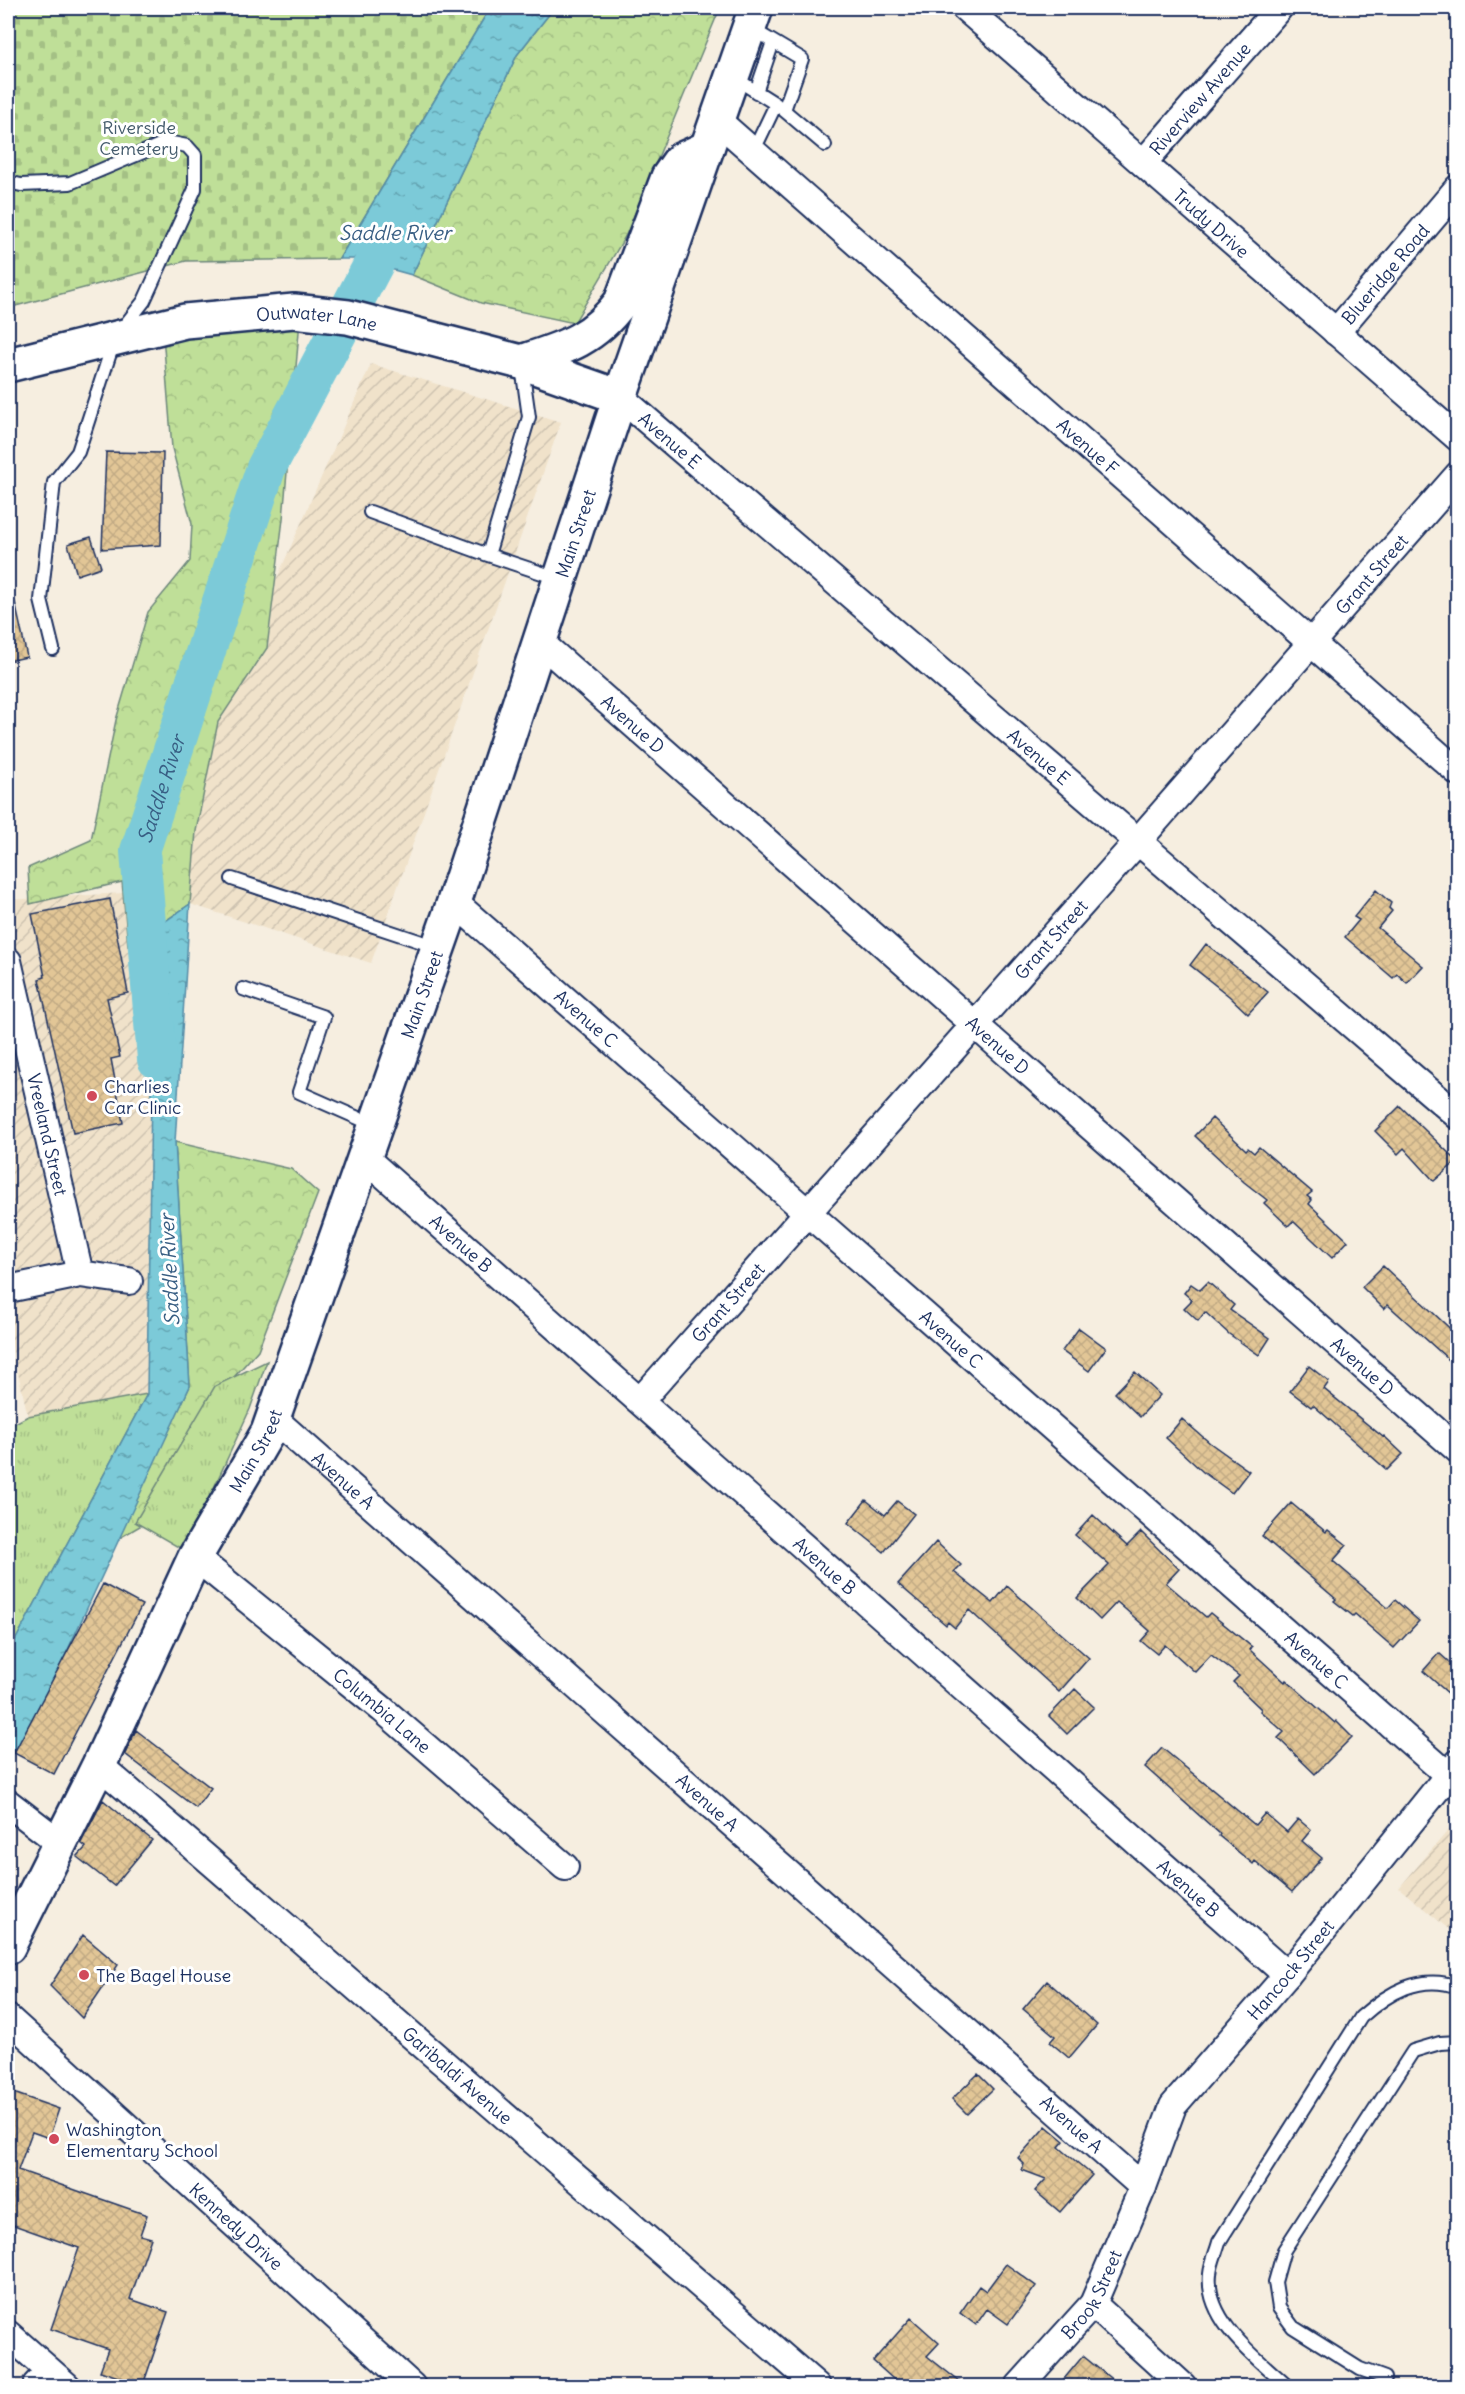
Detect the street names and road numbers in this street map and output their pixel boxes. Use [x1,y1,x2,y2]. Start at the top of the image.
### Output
street label: Riverview Avenue [1144,37,1255,160]
street label: Trudy Drive [1169,183,1254,262]
street label: Blueridge Road [1336,219,1434,329]
street label: Outwater Lane [255,299,380,336]
street label: Avenue E [634,407,706,473]
street label: Avenue F [1052,413,1124,480]
street label: Main Street [550,486,600,581]
street label: Grant Street [1330,529,1413,619]
street label: Avenue D [596,690,670,758]
street label: Avenue E [1003,723,1075,790]
street label: Grant Street [1009,895,1092,984]
street label: Main Street [396,947,448,1042]
street label: Avenue C [550,984,623,1052]
street label: Avenue D [961,1011,1035,1079]
street label: Vreeland Street [23,1071,73,1198]
street label: Avenue B [425,1209,498,1277]
street label: Grant Street [686,1258,769,1347]
street label: Avenue C [915,1305,988,1373]
street label: Avenue D [1326,1332,1399,1400]
street label: Main Street [224,1406,287,1497]
street label: Avenue A [307,1446,380,1514]
street label: Avenue B [789,1532,861,1600]
street label: Avenue C [1280,1626,1353,1694]
street label: Columbia Lane [329,1663,436,1758]
street label: Avenue A [671,1768,744,1836]
street label: Avenue B [1152,1854,1225,1922]
street label: Hancock Street [1242,1915,1339,2024]
street label: Garibaldi Avenue [398,2021,517,2129]
street label: Avenue A [1036,2090,1108,2158]
street label: Kennedy Drive [185,2178,288,2275]
street label: Brook Street [1056,2246,1126,2344]

